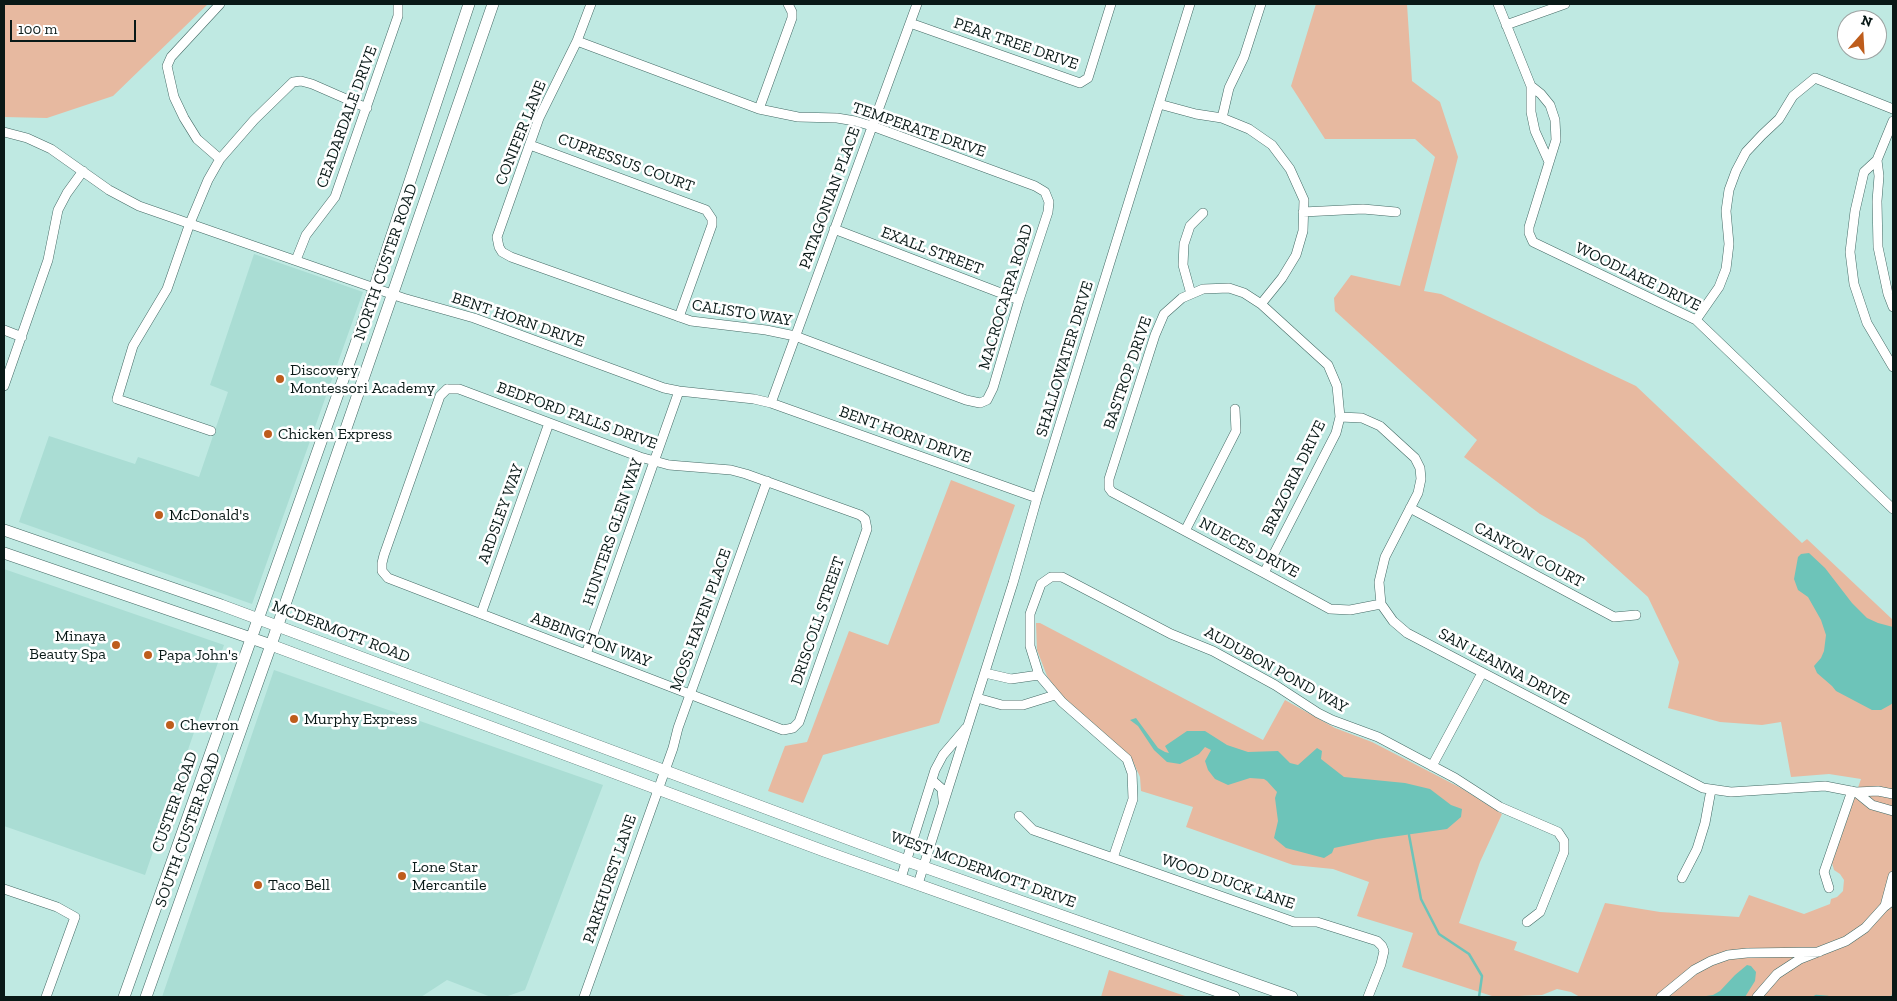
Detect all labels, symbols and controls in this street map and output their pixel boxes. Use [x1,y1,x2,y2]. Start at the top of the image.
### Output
scale bar [12,10,139,42]
north arrow [1837,10,1887,60]
text: N [1859,12,1875,31]
street label: PEAR TREE DRIVE [951,14,1081,74]
text: 100 m [18,20,57,38]
street label: CEADARDALE DRIVE [312,43,382,191]
street label: CONIFER LANE [491,78,551,188]
street label: TEMPERATE DRIVE [850,98,988,162]
street label: PATAGONIAN PLACE [795,124,865,272]
street label: CUPRESSUS COURT [555,129,697,197]
street label: NORTH CUSTER ROAD [350,181,422,343]
street label: MACROCARPA ROAD [975,222,1037,372]
street label: EXALL STREET [878,223,986,279]
street label: WOODLAKE DRIVE [1572,238,1704,316]
street label: SHALLOWATER DRIVE [1032,279,1098,439]
street label: BENT HORN DRIVE [449,288,587,352]
street label: CALISTO WAY [691,296,793,330]
street label: BASTROP DRIVE [1100,314,1156,432]
place label: Discovery Montessori Academy [290,360,435,398]
marker: Discovery Montessori Academy [274,373,286,385]
street label: BEDFORD FALLS DRIVE [494,378,660,454]
street label: BENT HORN DRIVE [836,402,974,468]
street label: BRAZORIA DRIVE [1258,417,1330,539]
place label: Chicken Express [278,424,392,444]
marker: Chicken Express [262,428,274,440]
street label: HUNTERS GLEN WAY [579,456,647,608]
street label: ARDSLEY WAY [474,462,528,566]
place label: McDonald's [169,505,249,525]
marker: McDonald's [153,509,165,521]
street label: NUECES DRIVE [1196,514,1302,582]
street label: CANYON COURT [1471,518,1587,592]
street label: MOSS HAVEN PLACE [666,546,736,694]
street label: DRISCOLL STREET [787,554,849,688]
street label: MCDERMOTT ROAD [269,597,413,667]
street label: ABBINGTON WAY [528,608,654,672]
street label: AUDUBON POND WAY [1201,623,1351,717]
street label: SAN LEANNA DRIVE [1435,624,1573,710]
place label: Minaya Beauty Spa [29,626,106,664]
marker: Minaya Beauty Spa [110,639,122,651]
place label: Papa John's [158,645,238,665]
marker: Papa John's [142,649,154,661]
place label: Murphy Express [304,709,417,729]
marker: Murphy Express [288,713,300,725]
place label: Chevron [180,715,239,735]
marker: Chevron [164,719,176,731]
street label: CUSTER ROAD [148,749,202,855]
street label: SOUTH CUSTER ROAD [151,750,225,910]
street label: PARKHURST LANE [579,812,641,946]
street label: WEST MCDERMOTT DRIVE [888,827,1078,913]
street label: WOOD DUCK LANE [1159,850,1297,914]
place label: Lone Star Mercantile [412,857,486,895]
marker: Lone Star Mercantile [396,870,408,882]
place label: Taco Bell [268,875,330,895]
marker: Taco Bell [252,879,264,891]

